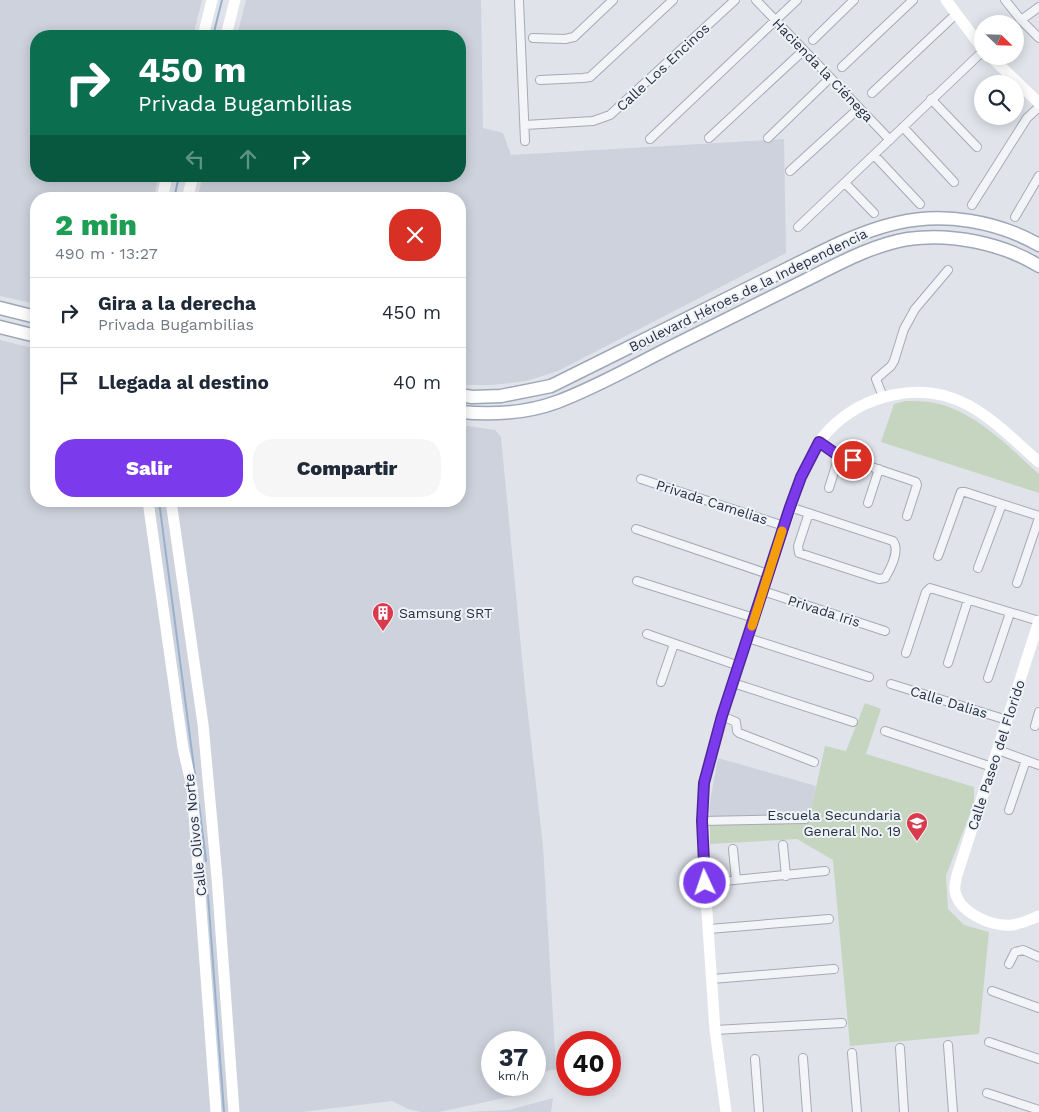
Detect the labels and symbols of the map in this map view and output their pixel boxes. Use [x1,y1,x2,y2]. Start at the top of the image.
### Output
street label: Hacienda la Ciénega [769,15,877,125]
north arrow [974,15,1024,65]
street label: Calle Los Encinos [613,20,713,114]
street label: Boulevard Héroes de la Independencia [626,225,870,355]
pin [832,439,874,481]
street label: Privada Camelias [654,476,770,528]
street label: Privada Iris [786,592,862,630]
building icon: Samsung SRT [371,601,395,632]
place label: Samsung SRT [399,605,493,621]
street label: Calle Paseo del Florido [964,678,1028,832]
street label: Calle Dalias [908,683,990,721]
street label: Calle Olivos Norte [181,773,209,897]
place label: Escuela Secundaria General No. 19 [767,807,901,839]
school or university icon: Escuela Secundaria General No. 19 [905,811,929,842]
position arrow [678,856,730,908]
speed limit sign: 40 [556,1031,621,1096]

